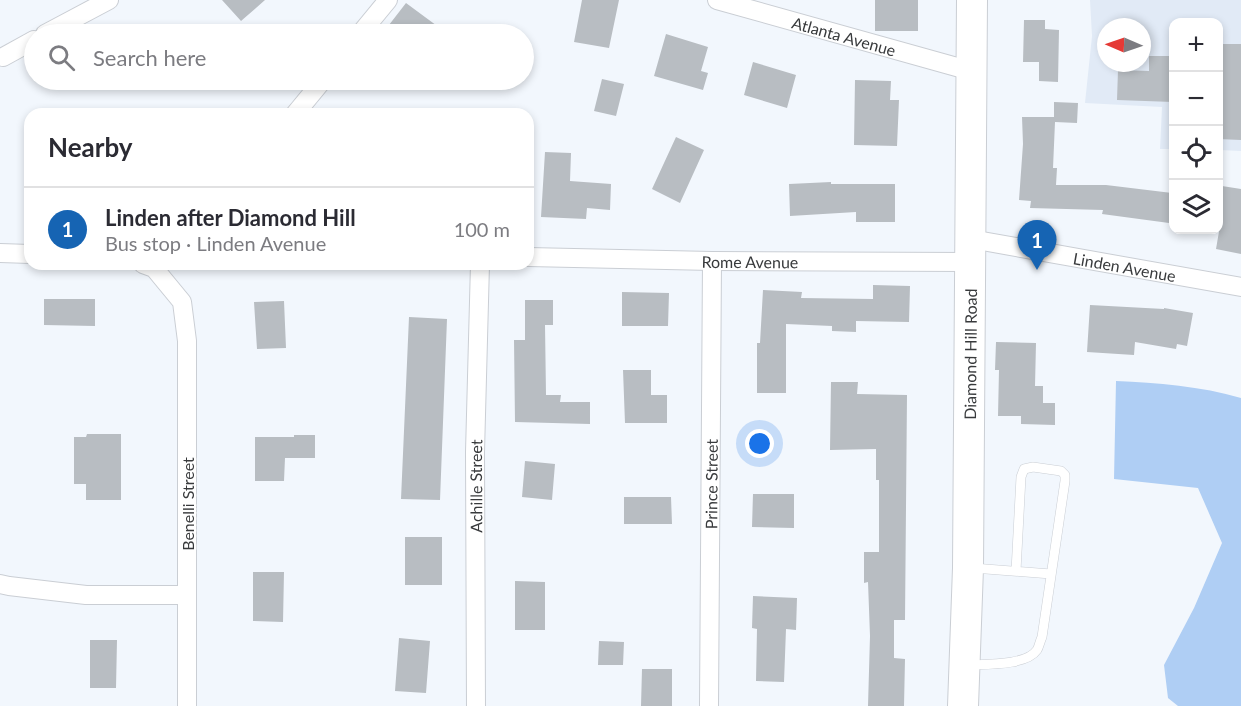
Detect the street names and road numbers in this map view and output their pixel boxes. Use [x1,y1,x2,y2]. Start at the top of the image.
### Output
street label: Atlanta Avenue [790,12,898,59]
street label: Linden Avenue [1072,248,1177,285]
street label: Rome Avenue [701,251,798,271]
street label: Diamond Hill Road [960,288,979,420]
street label: Achille Street [465,439,485,533]
street label: Prince Street [701,439,720,529]
street label: Benelli Street [178,457,197,551]

